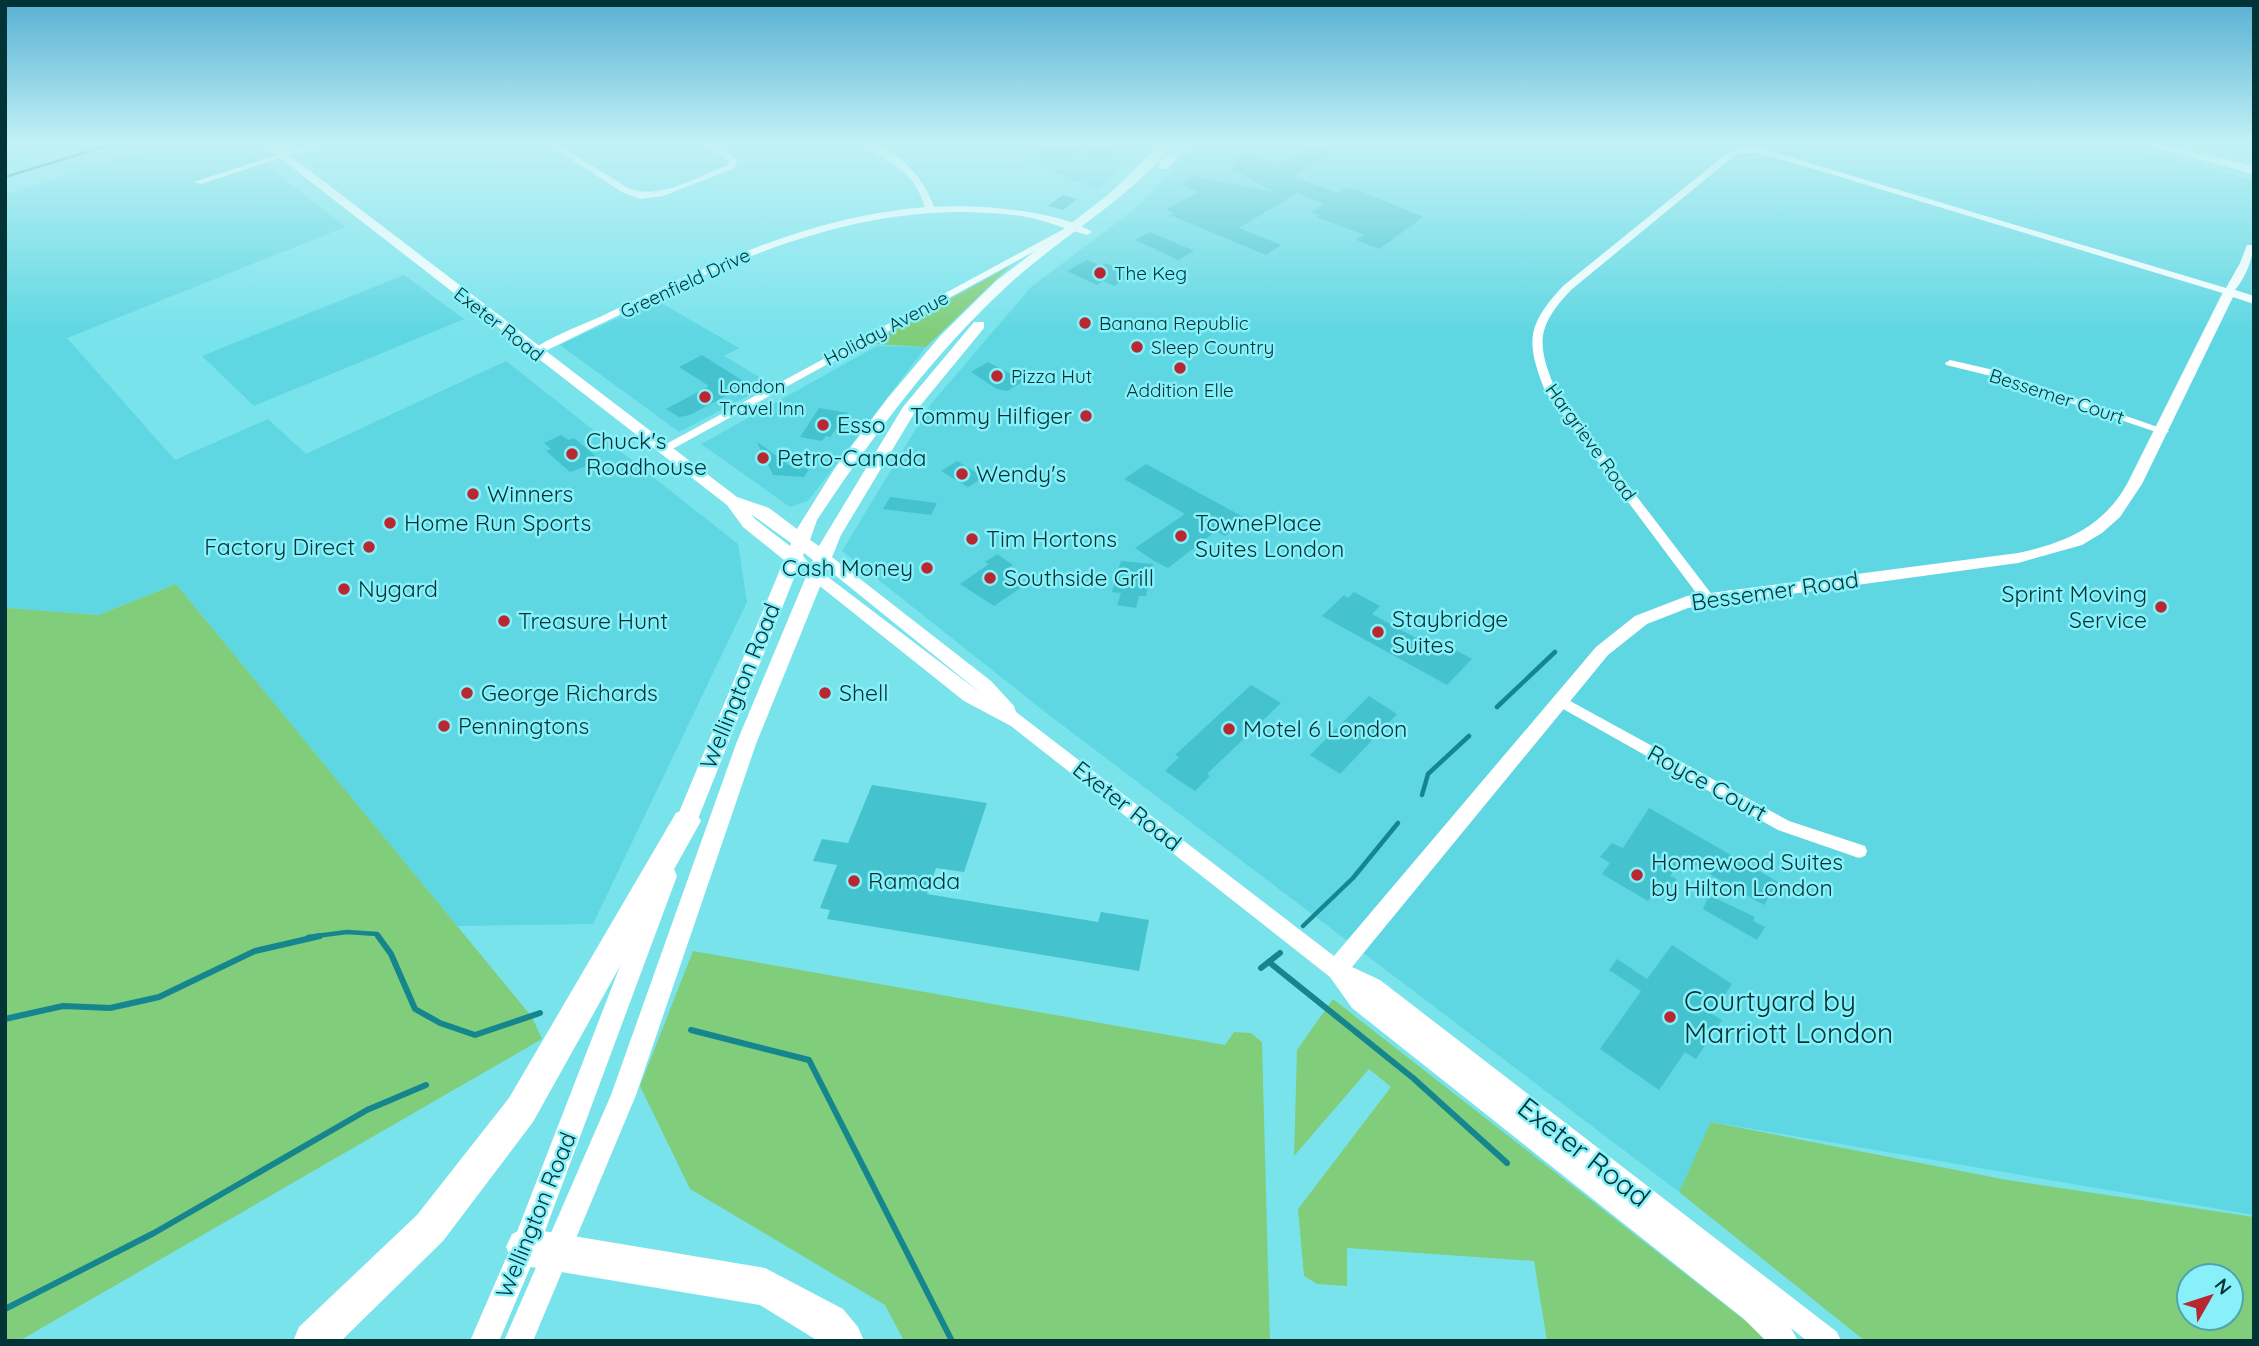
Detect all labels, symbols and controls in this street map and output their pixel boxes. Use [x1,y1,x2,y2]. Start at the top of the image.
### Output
street label: Greenfield Drive [616,242,754,324]
place label: The Keg [1114,261,1187,285]
marker: The Keg [1092,265,1108,281]
street label: Exeter Road [449,282,549,366]
street label: Holiday Avenue [820,285,952,371]
place label: Banana Republic [1099,311,1249,335]
marker: Banana Republic [1077,315,1093,331]
place label: Sleep Country [1151,335,1274,359]
marker: Sleep Country [1129,339,1145,355]
marker: Addition Elle [1172,360,1188,376]
street label: Bessemer Court [1986,363,2128,429]
place label: Pizza Hut [1011,364,1092,388]
marker: Pizza Hut [989,368,1005,384]
place label: London Travel Inn [719,374,805,420]
place label: Addition Elle [1126,378,1234,402]
street label: Hargrieve Road [1540,379,1642,505]
marker: London Travel Inn [697,389,713,405]
place label: Tommy Hilfiger [910,401,1072,430]
marker: Tommy Hilfiger [1078,408,1094,424]
place label: Esso [837,410,886,439]
marker: Esso [815,417,831,433]
place label: Chuck's Roadhouse [586,426,707,481]
place label: Petro-Canada [777,443,927,472]
marker: Chuck's Roadhouse [564,446,580,462]
marker: Petro-Canada [755,450,771,466]
place label: Wendy's [976,459,1066,488]
marker: Wendy's [954,466,970,482]
place label: Winners [487,479,573,508]
marker: Winners [465,486,481,502]
place label: Home Run Sports [404,508,591,537]
place label: TownePlace Suites London [1195,508,1344,563]
marker: Home Run Sports [382,515,398,531]
place label: Tim Hortons [986,524,1117,553]
marker: TownePlace Suites London [1173,528,1189,544]
marker: Tim Hortons [964,531,980,547]
place label: Factory Direct [204,532,355,561]
marker: Factory Direct [361,539,377,555]
place label: Cash Money [782,553,913,582]
marker: Cash Money [919,560,935,576]
place label: Southside Grill [1004,563,1154,592]
street label: Bessemer Road [1689,564,1860,617]
marker: Southside Grill [982,570,998,586]
place label: Nygard [358,574,438,603]
place label: Sprint Moving Service [2001,579,2147,634]
marker: Nygard [336,581,352,597]
street label: Wellington Road [693,599,786,773]
marker: Sprint Moving Service [2153,599,2169,615]
place label: Staybridge Suites [1392,604,1508,659]
place label: Treasure Hunt [518,606,668,635]
marker: Treasure Hunt [496,613,512,629]
marker: Staybridge Suites [1370,624,1386,640]
place label: George Richards [481,678,658,707]
place label: Shell [839,678,889,707]
marker: George Richards [459,685,475,701]
marker: Shell [817,685,833,701]
place label: Penningtons [458,711,589,740]
place label: Motel 6 London [1243,714,1407,743]
marker: Penningtons [436,718,452,734]
marker: Motel 6 London [1221,721,1237,737]
street label: Royce Court [1642,738,1772,827]
street label: Exeter Road [1067,754,1187,857]
place label: Homewood Suites by Hilton London [1651,847,1843,902]
place label: Ramada [868,866,960,895]
marker: Homewood Suites by Hilton London [1629,867,1645,883]
marker: Ramada [846,873,862,889]
place label: Courtyard by Marriott London [1684,983,1893,1050]
marker: Courtyard by Marriott London [1662,1009,1678,1025]
street label: Exeter Road [1511,1089,1657,1214]
street label: Wellington Road [489,1128,582,1302]
north arrow [2175,1262,2245,1332]
text: N [2209,1273,2237,1299]

